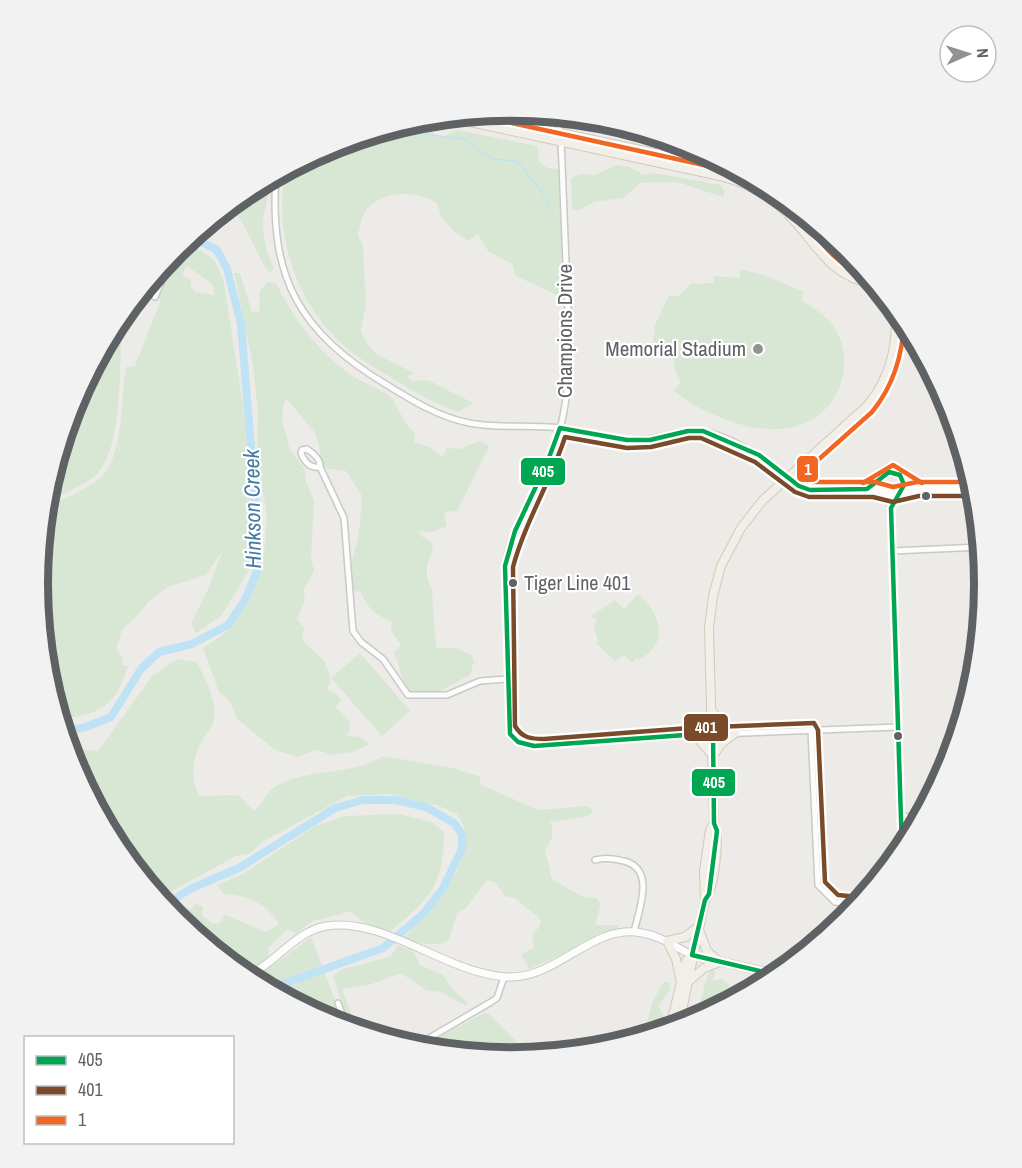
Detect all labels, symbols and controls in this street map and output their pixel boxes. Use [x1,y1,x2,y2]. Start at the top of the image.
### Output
north arrow [938,24,998,84]
text: N [972,48,994,59]
street label: Champions Drive [550,264,579,398]
place label: Memorial Stadium [605,334,746,363]
marker: Memorial Stadium [751,342,765,356]
water label: Hinkson Creek [236,448,268,569]
line badge: 1 [796,455,819,483]
line badge: 405 [520,457,566,486]
text: 1 [804,458,812,480]
text: 405 [532,460,554,482]
unlabelled marker [920,490,932,502]
place label: Tiger Line 401 [524,569,630,596]
marker: Tiger Line 401 [507,577,519,589]
line badge: 401 [683,713,729,742]
text: 401 [695,716,718,738]
unlabelled marker [892,730,904,742]
line badge: 405 [691,768,736,797]
text: 405 [703,771,725,793]
legend [24,1036,234,1144]
text: 405 [78,1047,103,1072]
text: 401 [78,1077,103,1102]
text: 1 [78,1107,87,1132]

